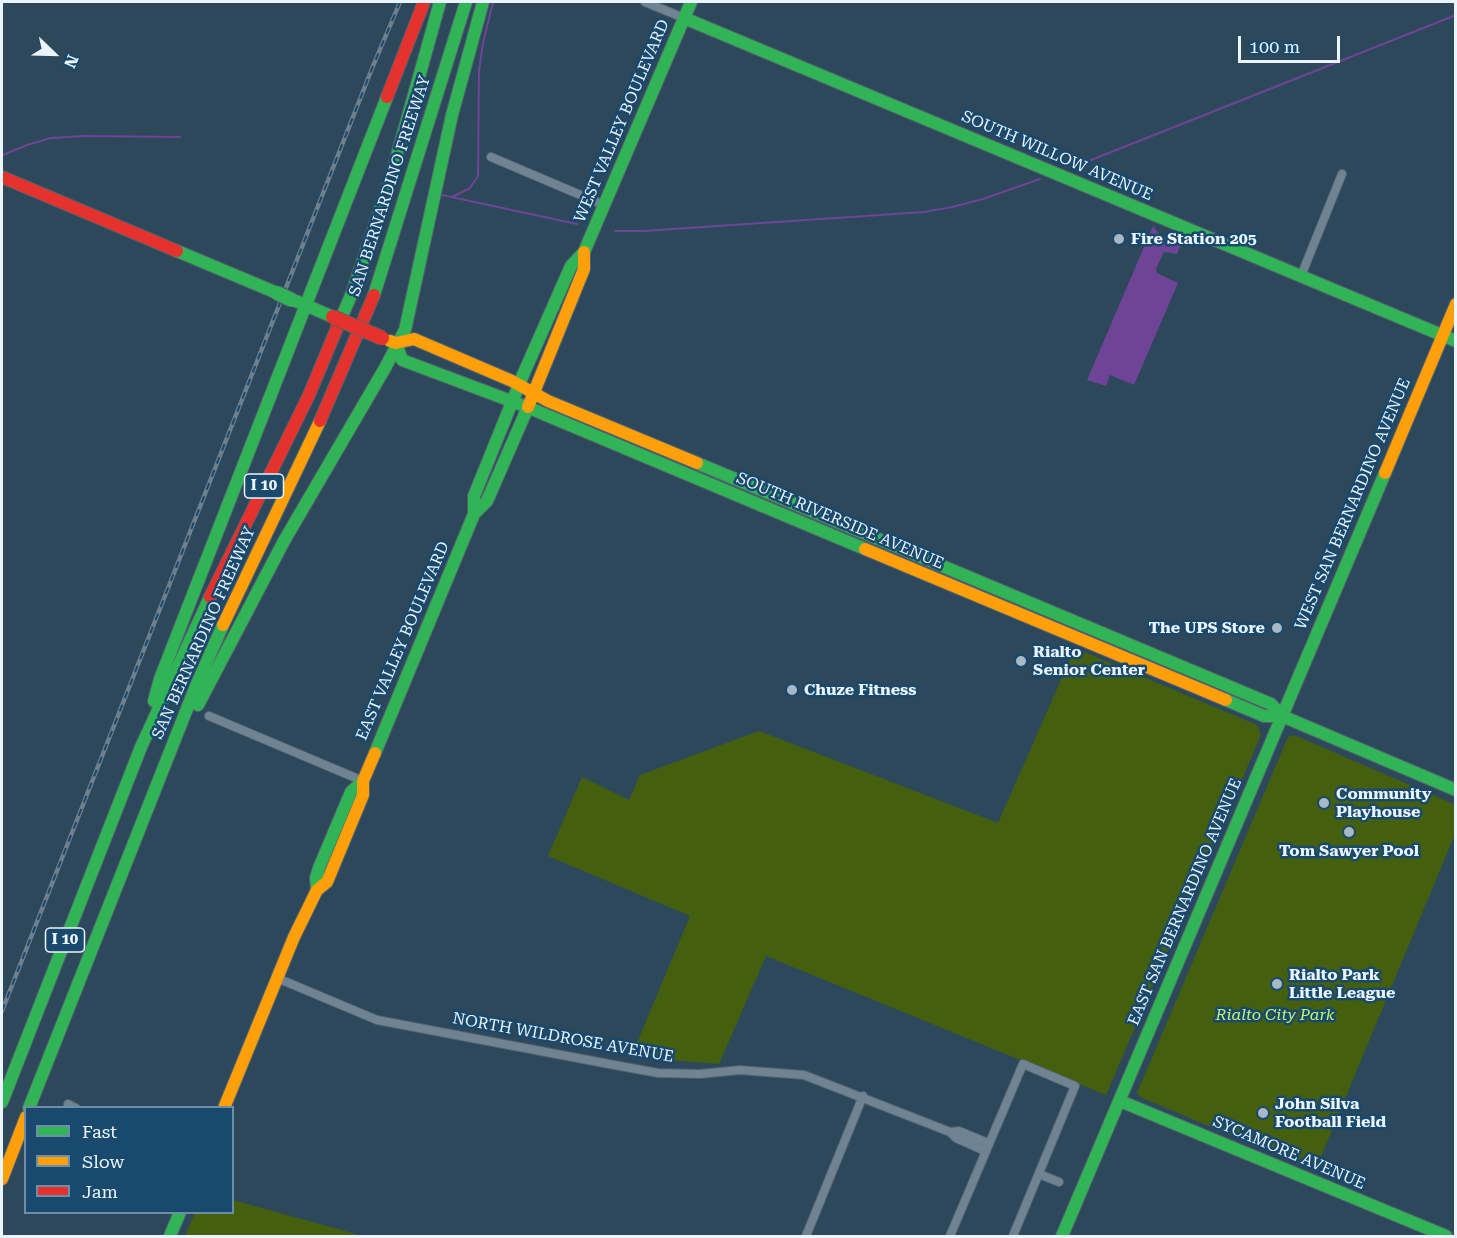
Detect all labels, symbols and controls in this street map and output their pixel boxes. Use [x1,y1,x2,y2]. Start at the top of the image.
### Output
street label: WEST VALLEY BOULEVARD [570,17,674,225]
north arrow [24,24,84,84]
scale bar [1241,24,1343,62]
text: 100 m [1249,36,1300,57]
text: N [60,52,82,71]
street label: SAN BERNARDINO FREEWAY [345,73,435,299]
street label: SOUTH WILLOW AVENUE [958,107,1156,205]
place label: Fire Station 205 [1131,229,1257,249]
marker: Fire Station 205 [1112,232,1126,246]
street label: WEST SAN BERNARDINO AVENUE [1291,375,1415,633]
street label: SOUTH RIVERSIDE AVENUE [733,469,947,573]
road number: I 10 [244,474,284,498]
street label: SAN BERNARDINO FREEWAY [148,524,260,742]
street label: EAST VALLEY BOULEVARD [352,539,454,743]
place label: The UPS Store [1148,618,1265,638]
marker: The UPS Store [1270,621,1284,635]
place label: Rialto Senior Center [1033,642,1145,680]
marker: Rialto Senior Center [1014,654,1028,668]
place label: Chuze Fitness [804,680,917,700]
marker: Chuze Fitness [785,683,799,697]
street label: EAST SAN BERNARDINO AVENUE [1124,776,1246,1028]
place label: Community Playhouse [1336,784,1431,822]
marker: Community Playhouse [1317,796,1331,810]
marker: Tom Sawyer Pool [1342,825,1356,839]
place label: Tom Sawyer Pool [1279,841,1419,861]
road number: I 10 [46,928,84,952]
place label: Rialto Park Little League [1289,965,1395,1003]
marker: Rialto Park Little League [1270,977,1284,991]
park label: Rialto City Park [1216,1005,1334,1025]
street label: NORTH WILDROSE AVENUE [451,1009,675,1067]
place label: John Silva Football Field [1275,1094,1386,1132]
legend [24,1106,234,1214]
marker: John Silva Football Field [1256,1106,1270,1120]
street label: SYCAMORE AVENUE [1210,1112,1368,1194]
text: Fast [82,1121,117,1142]
text: Slow [82,1151,124,1172]
text: Jam [82,1181,118,1202]

